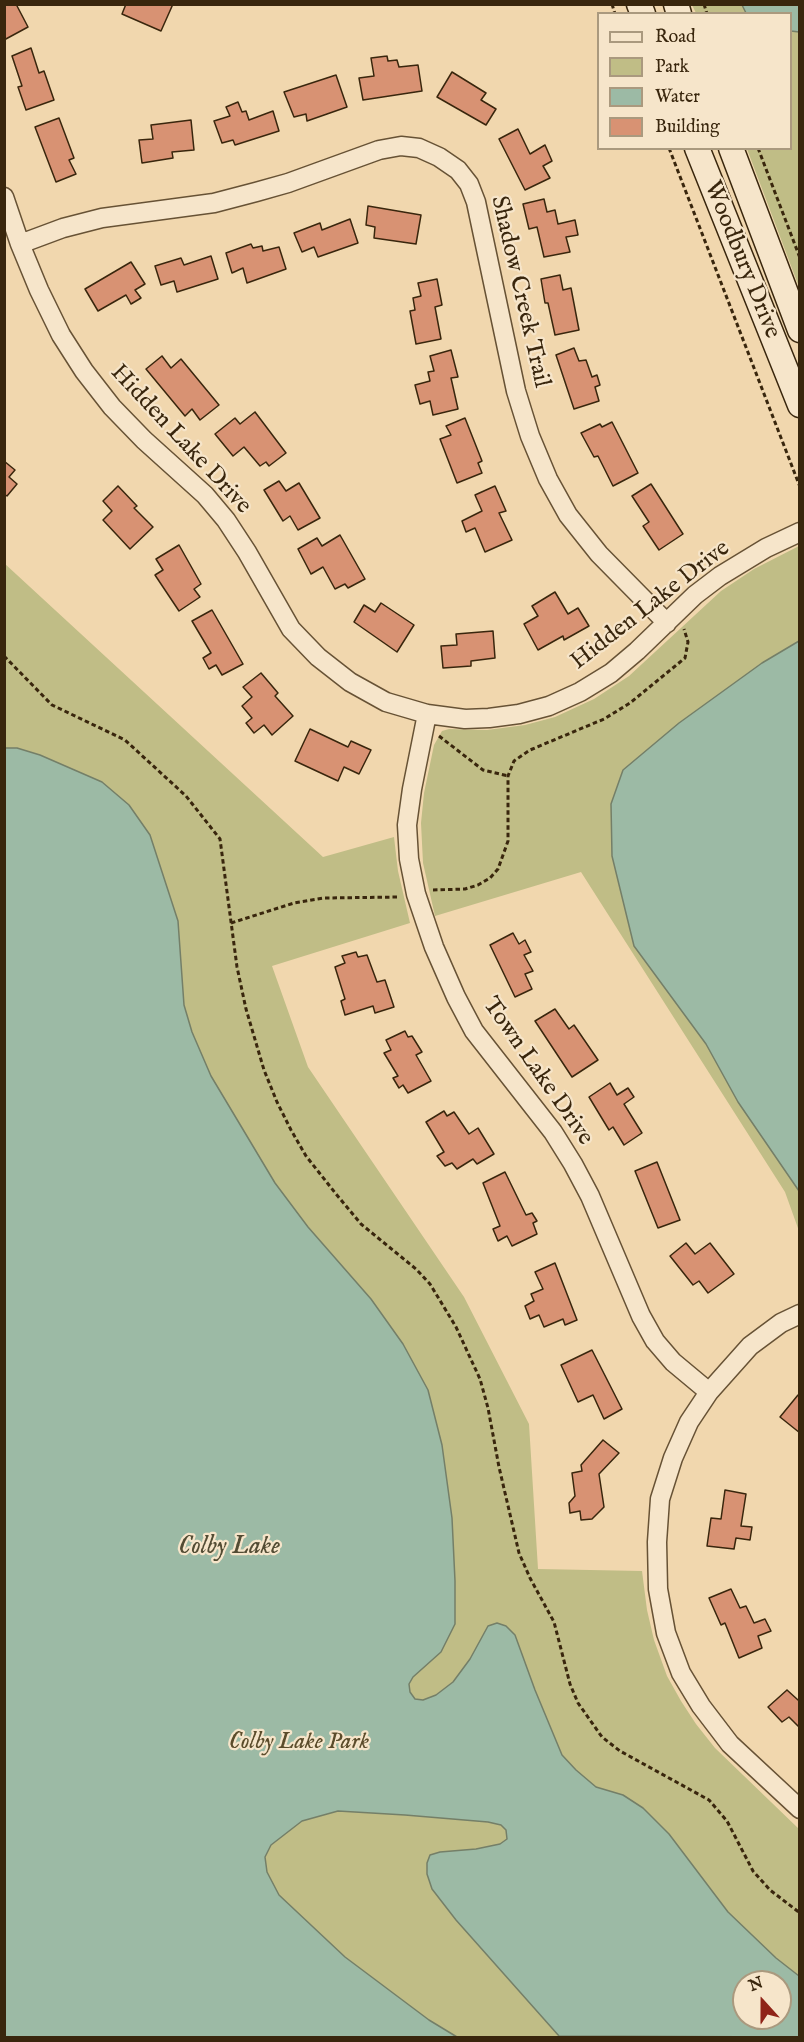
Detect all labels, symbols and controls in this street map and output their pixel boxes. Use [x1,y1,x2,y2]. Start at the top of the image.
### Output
legend [597,12,792,150]
text: Road [655,26,696,49]
text: Park [655,56,689,79]
text: Water [655,86,700,109]
text: Building [655,116,720,139]
street label: Woodbury Drive [696,177,786,343]
street label: Shadow Creek Trail [483,193,555,391]
street label: Hidden Lake Drive [103,359,257,521]
street label: Hidden Lake Drive [566,535,736,677]
street label: Town Lake Drive [475,992,599,1152]
water label: Colby Lake [178,1532,280,1564]
park label: Colby Lake Park [229,1729,369,1757]
north arrow [732,1970,792,2030]
text: N [746,1973,766,1997]

